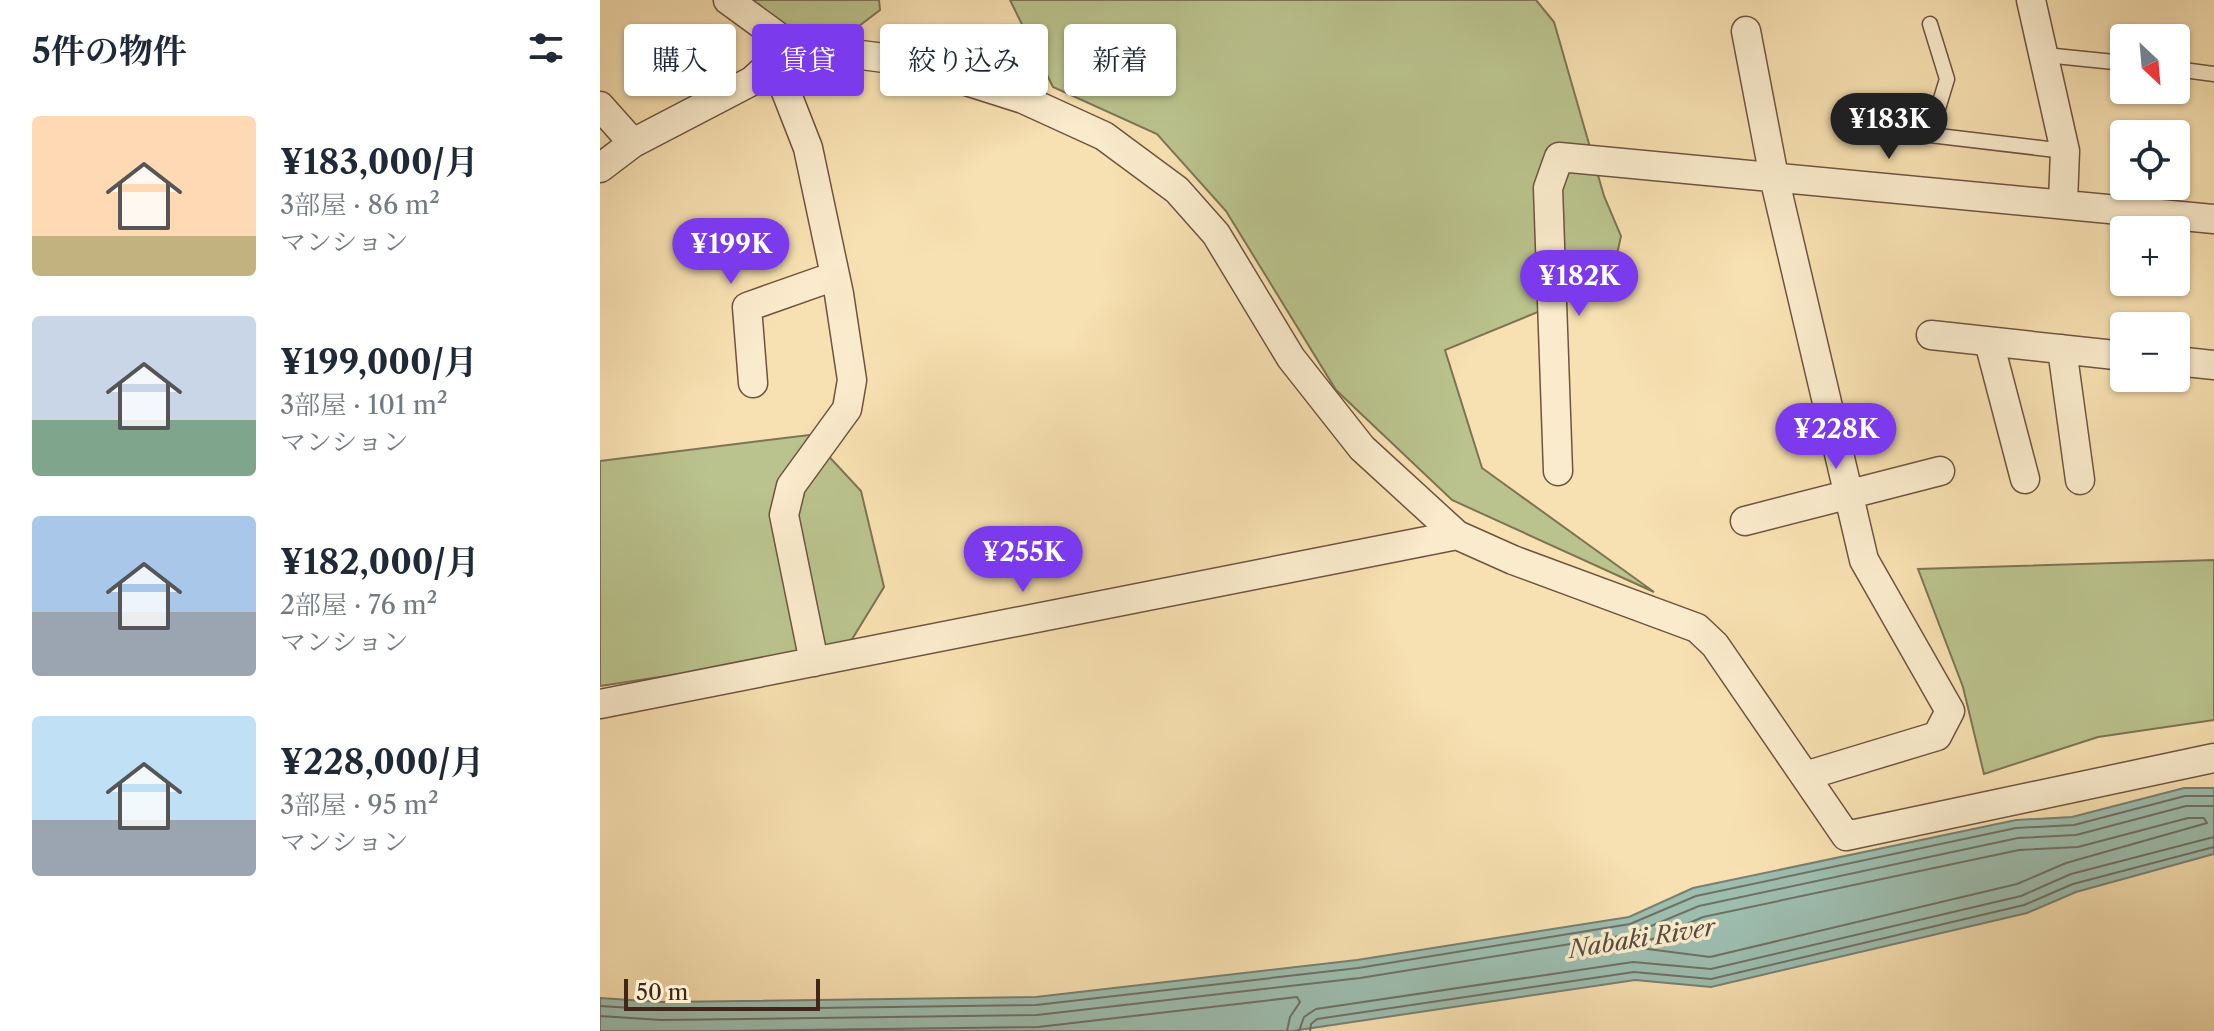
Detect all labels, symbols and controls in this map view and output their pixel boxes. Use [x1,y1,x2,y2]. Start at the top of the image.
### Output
chip: 購入 [624,24,736,96]
chip: 賃貸 [752,24,864,96]
chip: 絞り込み [880,24,1048,96]
chip: 新着 [1064,24,1176,96]
north arrow [2110,24,2190,104]
map controls [2110,24,2190,392]
icon: filters [524,26,568,70]
text: 5件の物件 [32,30,187,72]
pin: ¥183K [1833,93,1945,161]
text: ¥183K [1849,103,1929,135]
button: locate [2110,120,2190,200]
text: ¥183,000/月 [280,141,479,183]
icon: home [96,148,192,244]
text: 3部屋 · 86 m² [280,189,440,221]
button: + [2110,216,2190,296]
pin: ¥199K [675,218,787,286]
text: マンション [280,226,409,258]
text: ¥199K [690,228,772,260]
pin: ¥182K [1523,250,1635,318]
text: ¥182K [1538,260,1620,292]
button: − [2110,312,2190,392]
text: ¥199,000/月 [280,341,478,383]
icon: home [96,348,192,444]
text: 3部屋 · 101 m² [280,389,448,421]
pin: ¥228K [1780,403,1892,471]
text: ¥228K [1793,413,1879,445]
text: マンション [280,426,409,458]
pin: ¥255K [967,526,1079,594]
text: ¥255K [982,536,1064,568]
text: ¥182,000/月 [280,541,480,583]
icon: home [96,548,192,644]
text: 2部屋 · 76 m² [280,589,437,621]
text: マンション [280,626,409,658]
text: ¥228,000/月 [280,741,484,783]
icon: home [96,748,192,844]
text: 3部屋 · 95 m² [280,789,439,821]
text: マンション [280,826,409,858]
water label: Nabaki River [1565,912,1719,964]
scale bar [624,975,820,1011]
text: 50 m [636,979,688,1006]

